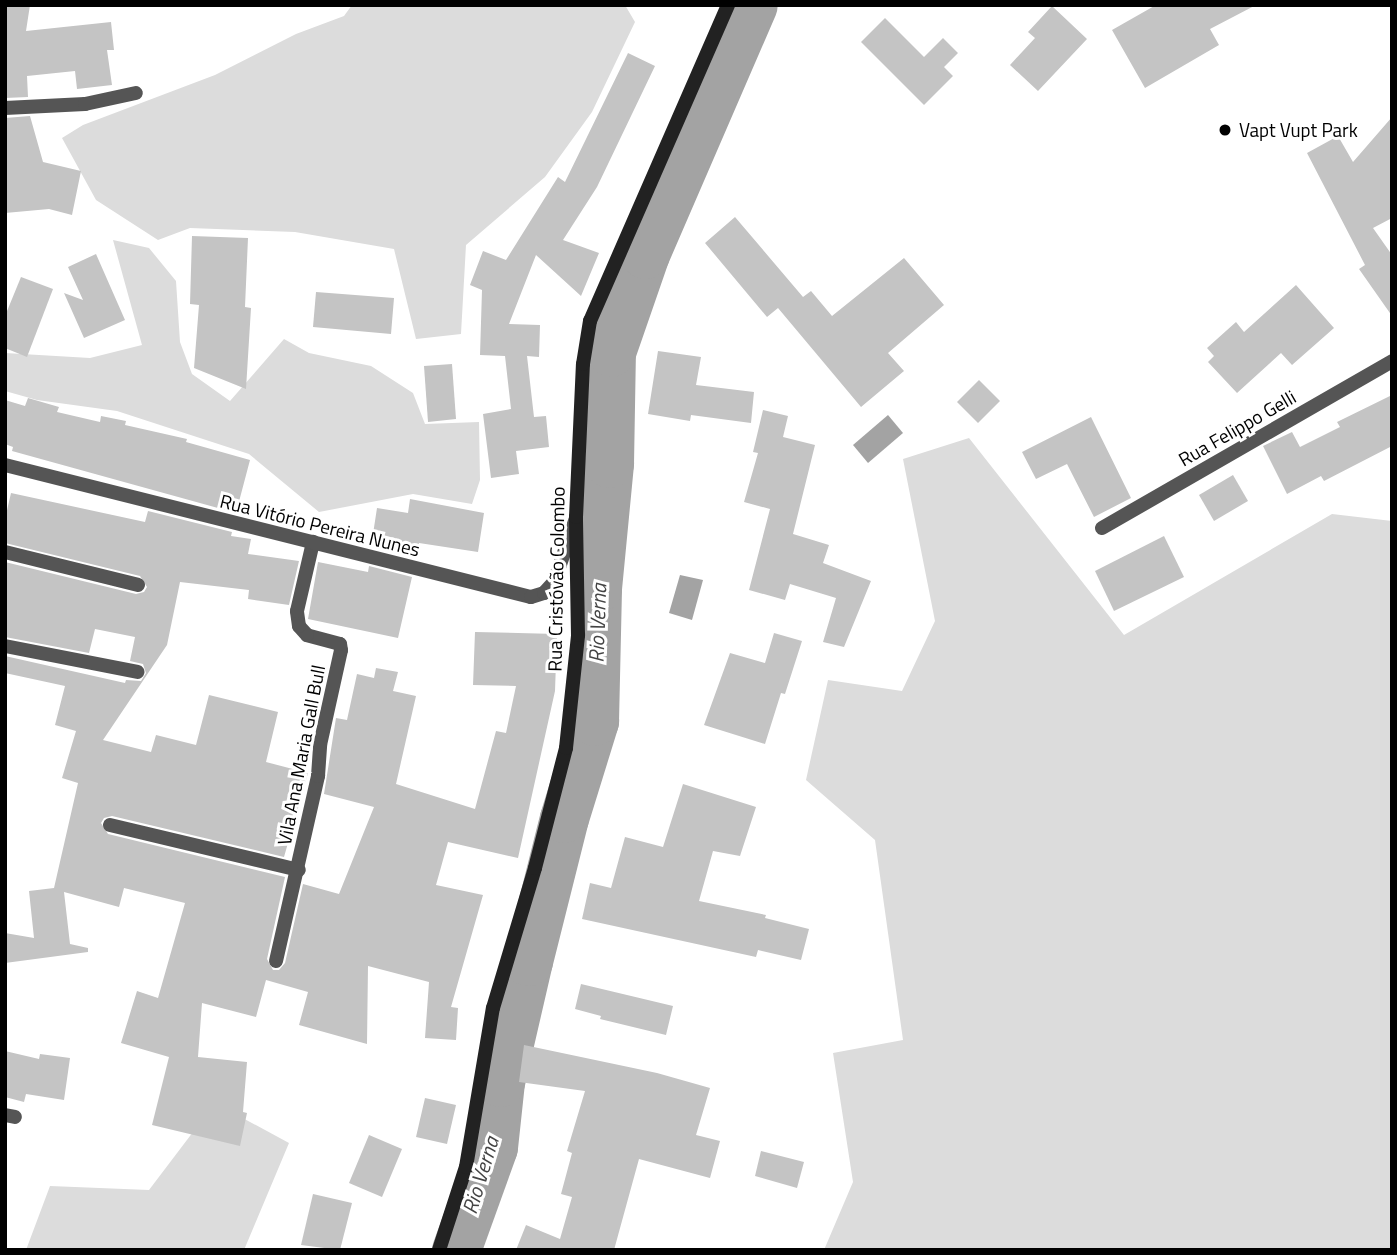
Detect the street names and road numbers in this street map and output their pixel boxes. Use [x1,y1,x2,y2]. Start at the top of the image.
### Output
street label: Rua Felippo Gelli [1174,385,1300,471]
street label: Rua Cristóvão Colombo [543,486,569,672]
street label: Rua Vitório Pereira Nunes [218,489,422,561]
street label: Vila Ana Maria Gall Bull [272,663,330,847]

